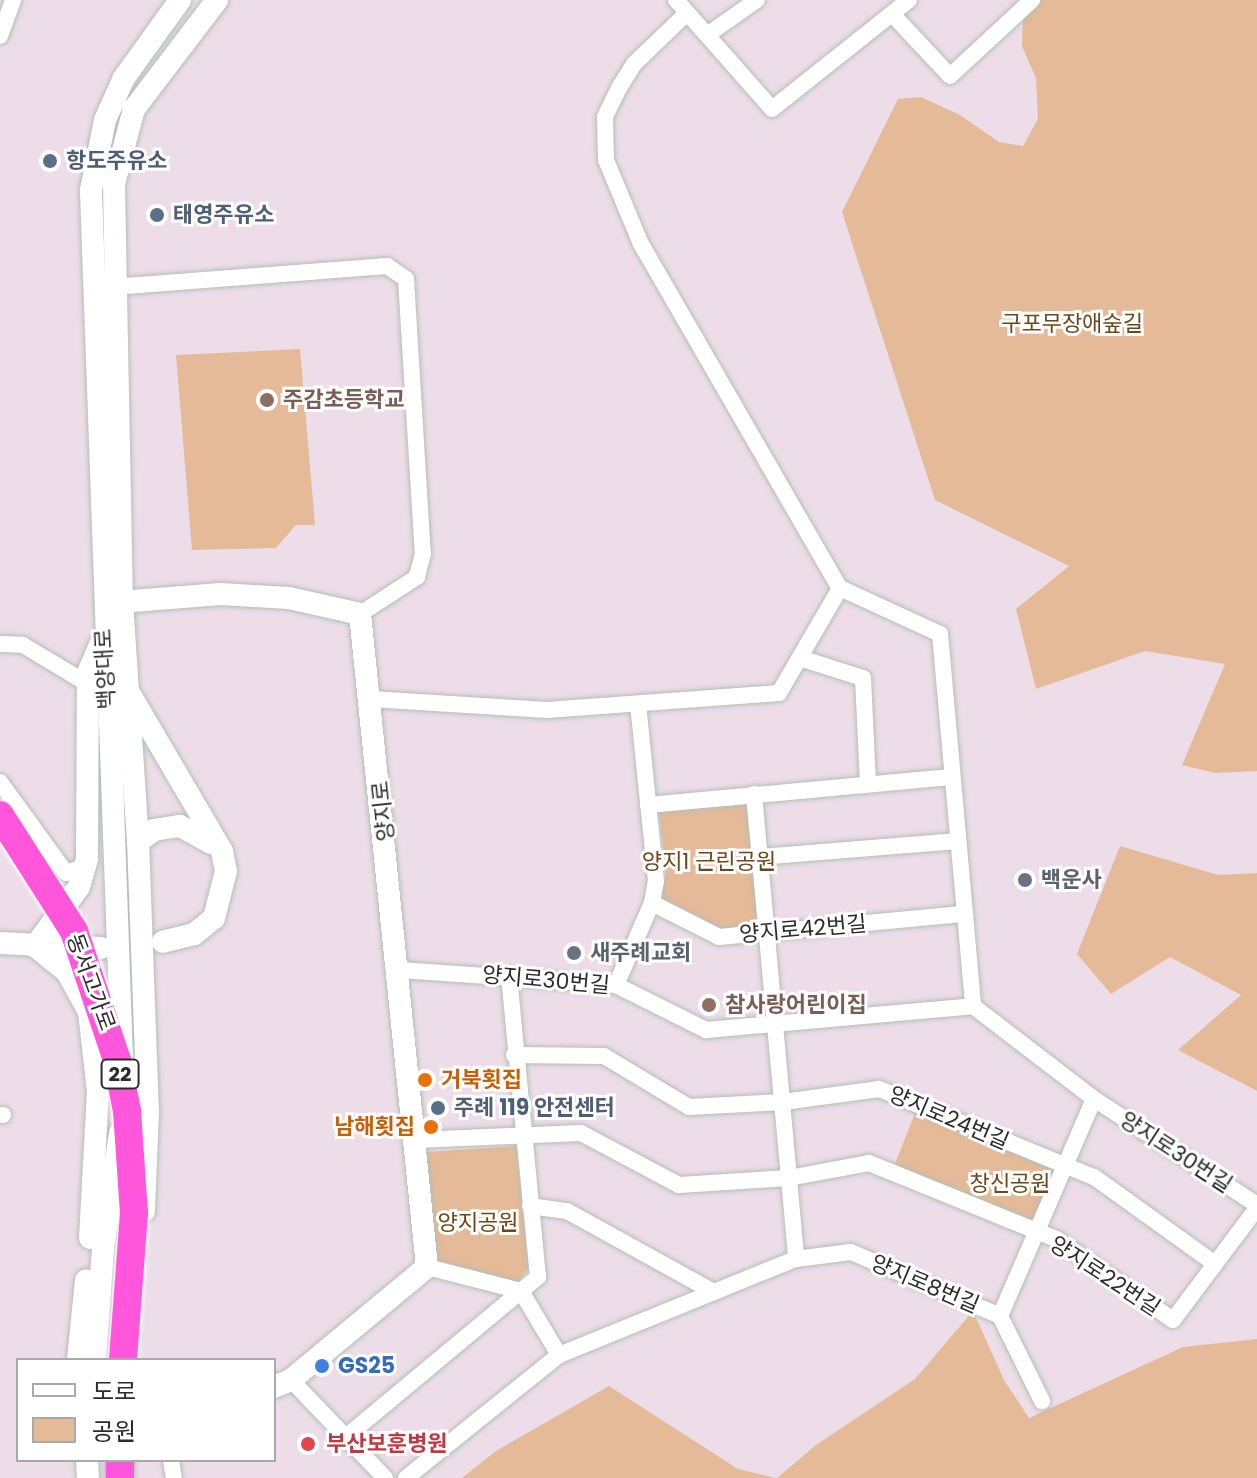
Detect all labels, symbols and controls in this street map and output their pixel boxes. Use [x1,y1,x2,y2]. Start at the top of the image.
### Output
place label: 항도주유소 [66,148,167,174]
marker: 항도주유소 [41,152,59,170]
place label: 태영주유소 [173,202,274,228]
marker: 태영주유소 [148,206,166,224]
park label: 구포무장애숲길 [1001,311,1143,337]
place label: 주감초등학교 [283,387,404,413]
marker: 주감초등학교 [258,391,276,409]
street label: 백양대로 [90,628,120,710]
street label: 양지로 [367,779,399,843]
park label: 양지1 근린공원 [642,849,776,875]
place label: 백운사 [1041,867,1102,893]
marker: 백운사 [1016,871,1034,889]
street label: 양지로42번길 [738,910,868,948]
street label: 동서고가로 [61,930,121,1034]
place label: 새주례교회 [590,940,691,966]
marker: 새주례교회 [565,944,583,962]
street label: 양지로30번길 [481,961,611,999]
place label: 참사랑어린이집 [725,992,867,1018]
marker: 참사랑어린이집 [700,996,718,1014]
road number: 22 [100,1058,140,1090]
place label: 거북횟집 [441,1067,522,1093]
marker: 거북횟집 [416,1071,434,1089]
street label: 양지로24번길 [885,1081,1013,1155]
place label: 주례 119 안전센터 [454,1095,615,1121]
marker: 주례 119 안전센터 [429,1099,447,1117]
street label: 양지로30번길 [1115,1106,1237,1198]
place label: 남해횟집 [334,1114,415,1140]
marker: 남해횟집 [422,1118,440,1136]
park label: 창신공원 [970,1171,1050,1197]
park label: 양지공원 [438,1210,518,1236]
street label: 양지로22번길 [1045,1230,1165,1322]
street label: 양지로8번길 [867,1249,983,1319]
place label: GS25 [338,1353,395,1379]
marker: GS25 [313,1357,331,1375]
legend [16,1358,276,1462]
text: 도로 [92,1375,136,1408]
text: 공원 [92,1415,136,1448]
place label: 부산보훈병원 [326,1431,447,1457]
marker: 부산보훈병원 [297,1433,319,1455]

